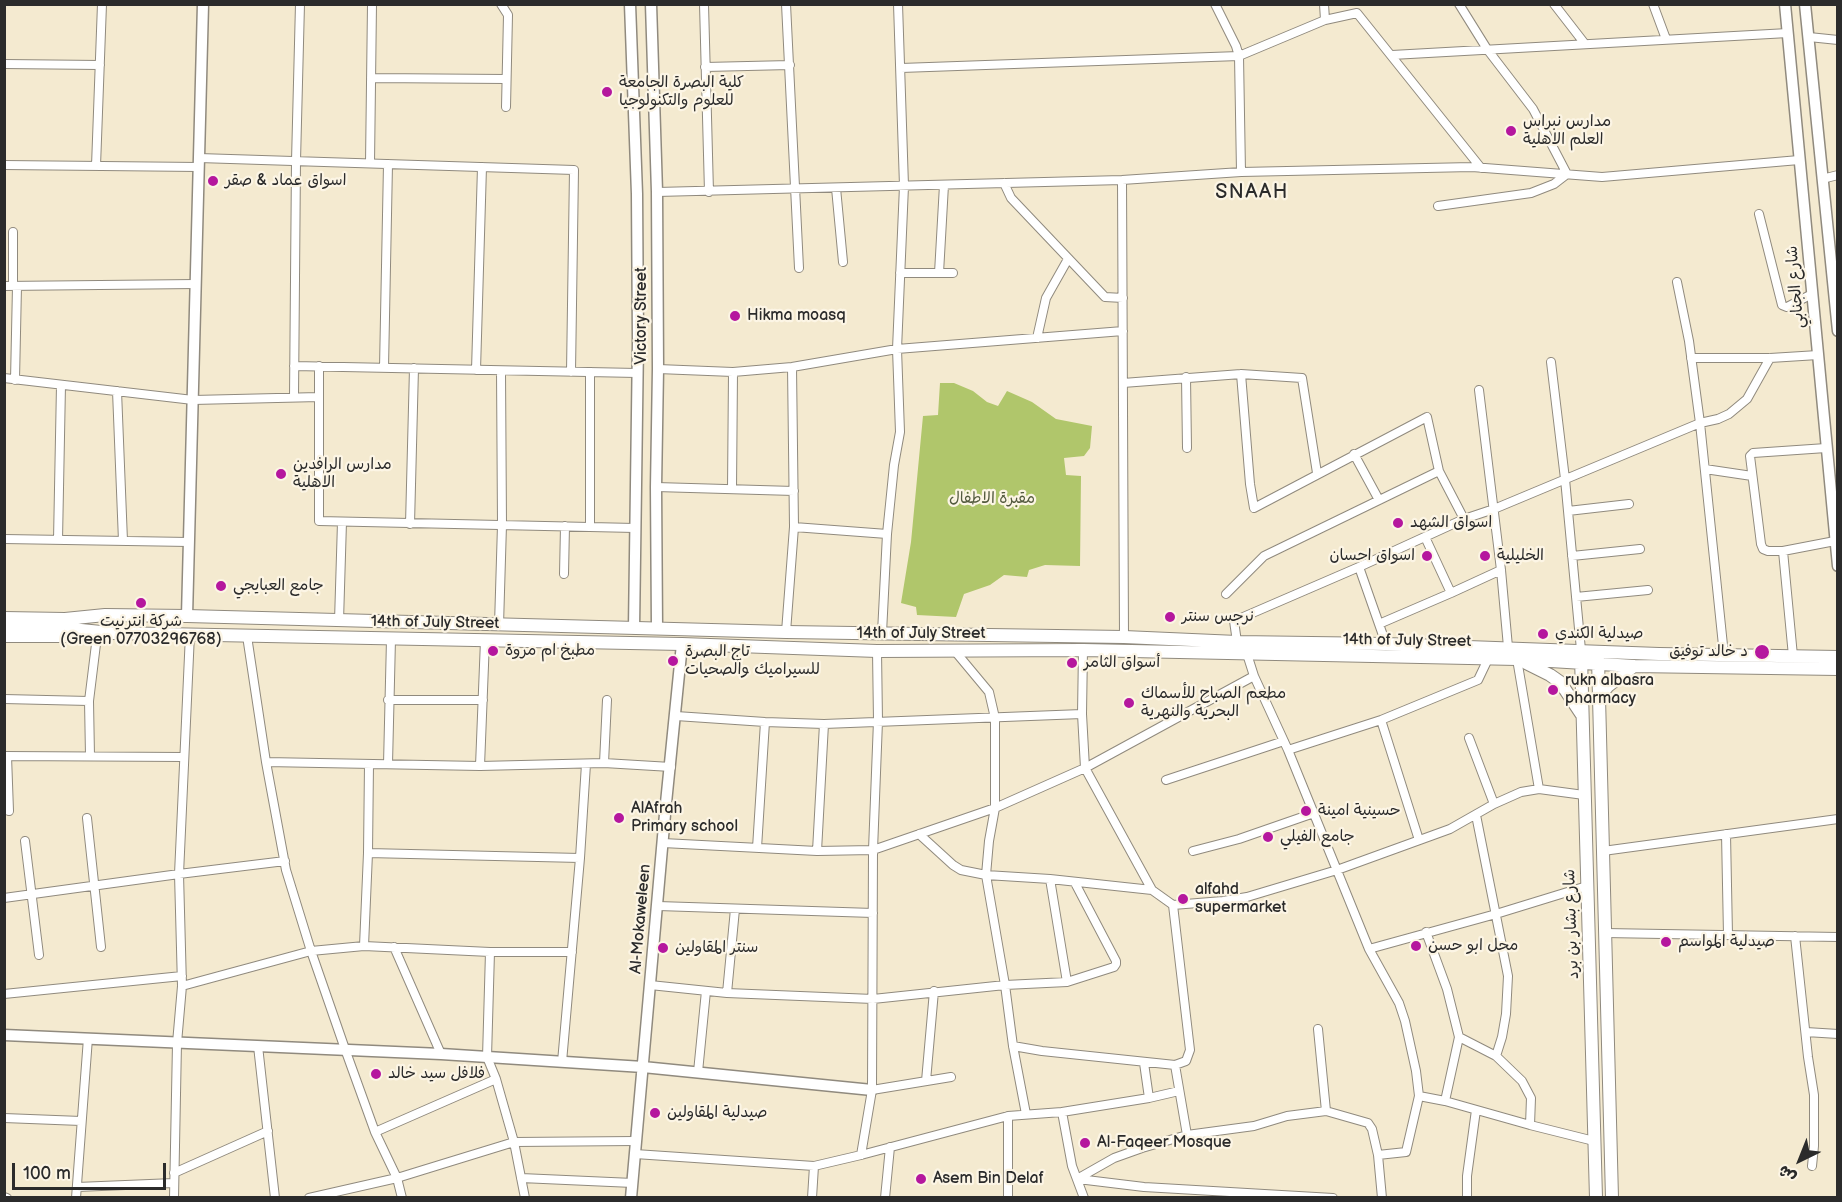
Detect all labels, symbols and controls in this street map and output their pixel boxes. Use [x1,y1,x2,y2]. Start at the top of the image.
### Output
place label: كلية البصرة الجامعة للعلوم والتكنولوجيا [619,73,744,111]
marker: كلية البصرة الجامعة للعلوم والتكنولوجيا [600,85,614,99]
place label: مدارس نبراس العلم الاهلية [1523,112,1611,150]
marker: مدارس نبراس العلم الاهلية [1504,124,1518,138]
place label: اسواق عماد & صقر [225,171,347,191]
marker: اسواق عماد & صقر [206,174,220,188]
district label: SNAAH [1215,181,1289,205]
street label: شارع الجنابي [1783,245,1809,329]
street label: Victory Street [632,267,652,365]
place label: Hikma moasq [747,306,846,326]
marker: Hikma moasq [728,309,742,323]
place label: مدارس الرافدين اﻻهلية [293,455,392,493]
marker: مدارس الرافدين اﻻهلية [274,467,288,481]
park label: مقبرة الاطفال [949,489,1035,509]
place label: اسواق الشهد [1410,513,1492,533]
marker: اسواق الشهد [1391,516,1405,530]
place label: اسواق احسان [1329,546,1415,566]
place label: الخليلية [1497,546,1544,566]
marker: اسواق احسان [1420,549,1434,563]
marker: الخليلية [1478,549,1492,563]
place label: جامع العبايجي [233,576,324,596]
marker: جامع العبايجي [214,579,228,593]
marker: شركة انترنيت (Green 07703296768) [134,596,148,610]
place label: نرجس سنتر [1182,607,1254,627]
marker: نرجس سنتر [1163,610,1177,624]
place label: شركة انترنيت (Green 07703296768) [60,612,222,650]
street label: 14th of July Street [371,612,499,634]
street label: 14th of July Street [857,624,985,644]
place label: صيدلية الكندي [1555,624,1643,644]
marker: صيدلية الكندي [1536,627,1550,641]
street label: 14th of July Street [1343,630,1471,652]
place label: مطبخ ام مروة [505,641,595,661]
place label: تاج البصرة للسيراميك والصحيات [685,642,820,680]
place label: د خالد توفيق [1669,642,1748,662]
marker: د خالد توفيق [1753,643,1771,661]
marker: مطبخ ام مروة [486,644,500,658]
place label: أسواق الثامر [1084,653,1160,673]
marker: تاج البصرة للسيراميك والصحيات [666,654,680,668]
marker: أسواق الثامر [1065,656,1079,670]
place label: rukn albasra pharmacy [1565,671,1654,709]
marker: rukn albasra pharmacy [1546,683,1560,697]
place label: مطعم الصباح للأسماك البحرية والنهرية [1141,684,1286,722]
marker: مطعم الصباح للأسماك البحرية والنهرية [1122,696,1136,710]
place label: AlAfrah Primary school [631,799,738,837]
place label: حسينية امينة [1318,801,1401,821]
marker: حسينية امينة [1299,804,1313,818]
marker: AlAfrah Primary school [612,811,626,825]
place label: جامع الفيلي [1280,827,1355,847]
marker: جامع الفيلي [1261,830,1275,844]
street label: Al-Mokaweleen [627,863,655,975]
street label: شارع بشار بن برد [1560,869,1584,979]
place label: alfahd supermarket [1195,880,1286,918]
marker: alfahd supermarket [1176,892,1190,906]
place label: صيدلية المواسم [1678,932,1775,952]
marker: صيدلية المواسم [1659,935,1673,949]
place label: محل ابو حسن [1428,936,1518,956]
place label: سنتر المقاولين [675,938,759,958]
marker: محل ابو حسن [1409,939,1423,953]
marker: سنتر المقاولين [656,941,670,955]
place label: فلافل سيد خالد [388,1064,485,1084]
marker: فلافل سيد خالد [369,1067,383,1081]
place label: صيدلية المقاولين [667,1103,768,1123]
marker: صيدلية المقاولين [648,1106,662,1120]
north arrow [1770,1130,1830,1190]
place label: Al-Faqeer Mosque [1097,1133,1231,1153]
marker: Al-Faqeer Mosque [1078,1136,1092,1150]
scale bar [15,1151,170,1189]
text: ش [1774,1161,1800,1186]
text: 100 m [23,1163,71,1184]
place label: Asem Bin Delaf [933,1169,1044,1189]
marker: Asem Bin Delaf [914,1172,928,1186]

